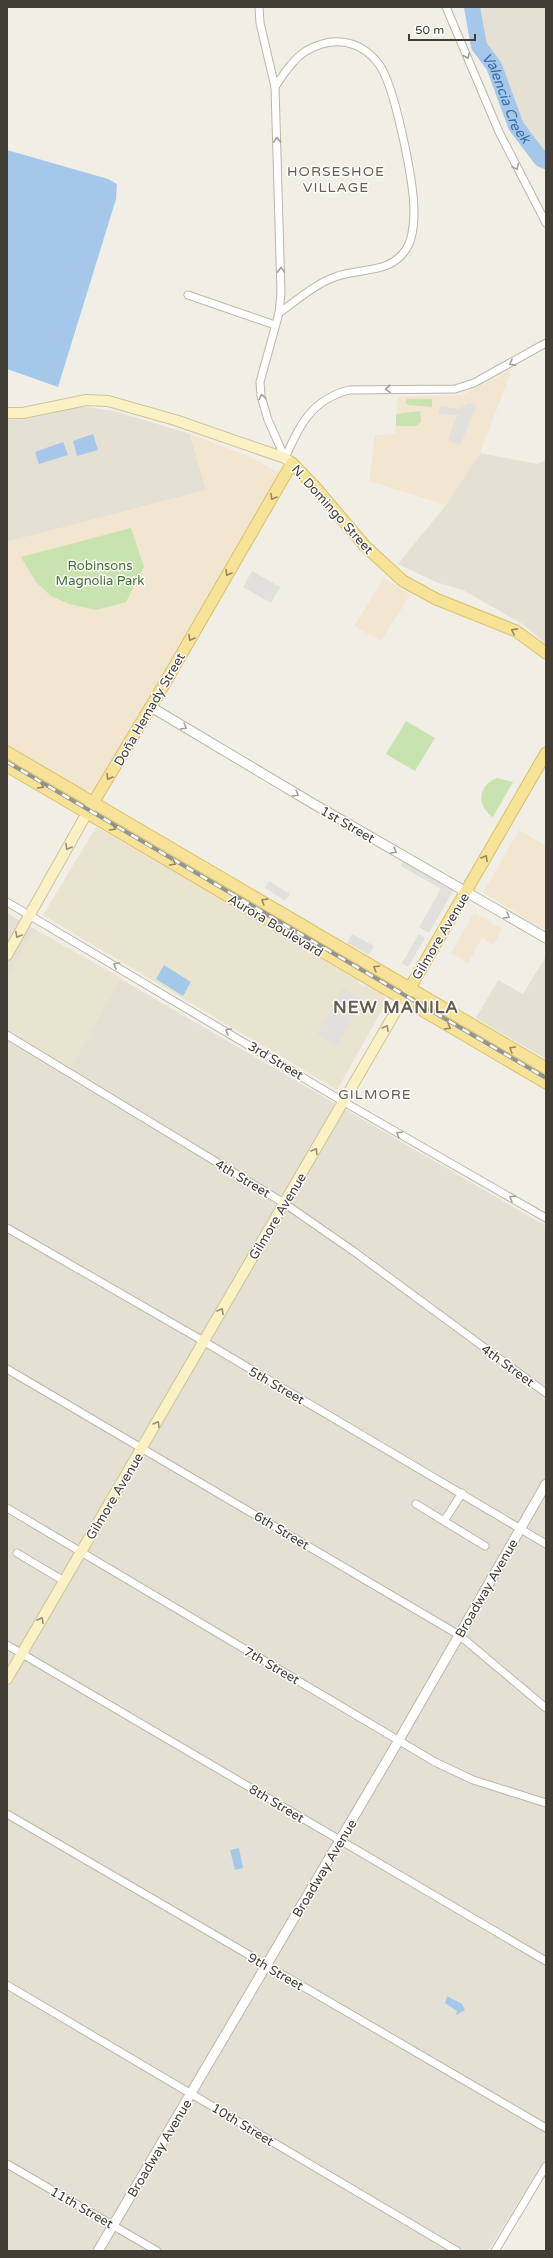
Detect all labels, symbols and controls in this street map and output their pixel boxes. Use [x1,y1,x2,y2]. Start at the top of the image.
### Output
scale bar [409,16,475,42]
text: 50 m [415,23,444,37]
water label: Valencia Creek [478,50,535,148]
one-way arrow [462,51,470,59]
one-way arrow [273,137,281,143]
one-way arrow [511,162,519,170]
district label: HORSESHOE VILLAGE [287,163,385,196]
one-way arrow [277,267,285,273]
one-way arrow [509,358,517,365]
one-way arrow [385,385,391,393]
one-way arrow [259,394,267,400]
street label: N. Domingo Street [288,462,376,558]
one-way arrow [270,492,277,500]
park label: Robinsons Magnolia Park [56,558,144,589]
one-way arrow [226,569,233,576]
one-way arrow [511,628,519,635]
one-way arrow [188,634,195,641]
street label: Doña Hemady Street [111,650,189,769]
one-way arrow [180,723,187,730]
one-way arrow [107,773,114,780]
one-way arrow [37,781,44,788]
one-way arrow [292,789,299,796]
street label: 1st Street [318,803,377,847]
one-way arrow [109,823,116,831]
one-way arrow [66,843,73,850]
one-way arrow [390,847,397,854]
one-way arrow [480,855,487,862]
one-way arrow [169,859,176,866]
street label: Gilmore Avenue [409,890,473,983]
street label: Aurora Boulevard [225,891,326,961]
one-way arrow [261,899,268,906]
one-way arrow [503,911,510,918]
one-way arrow [15,931,23,938]
one-way arrow [113,963,120,970]
one-way arrow [373,966,380,973]
district label: NEW MANILA [333,997,459,1018]
one-way arrow [444,1022,451,1029]
one-way arrow [382,1024,389,1032]
one-way arrow [225,1029,232,1036]
street label: 3rd Street [245,1038,306,1084]
one-way arrow [509,1046,516,1053]
district label: GILMORE [338,1086,412,1103]
one-way arrow [396,1131,403,1138]
one-way arrow [311,1148,318,1155]
street label: 4th Street [212,1156,273,1202]
street label: Gilmore Avenue [246,1170,310,1263]
one-way arrow [509,1196,516,1203]
one-way arrow [217,1308,224,1315]
street label: 4th Street [478,1341,537,1390]
street label: 5th Street [246,1364,307,1408]
one-way arrow [152,1421,159,1428]
street label: Gilmore Avenue [83,1450,147,1543]
street label: 6th Street [251,1508,312,1554]
street label: Broadway Avenue [452,1536,522,1641]
one-way arrow [37,1617,44,1625]
street label: 7th Street [241,1644,302,1688]
street label: 8th Street [246,1781,307,1827]
street label: Broadway Avenue [289,1817,360,1920]
street label: 9th Street [245,1950,306,1994]
street label: Broadway Avenue [124,2097,195,2200]
street label: 10th Street [208,2100,277,2150]
street label: 11th Street [47,2184,116,2232]

